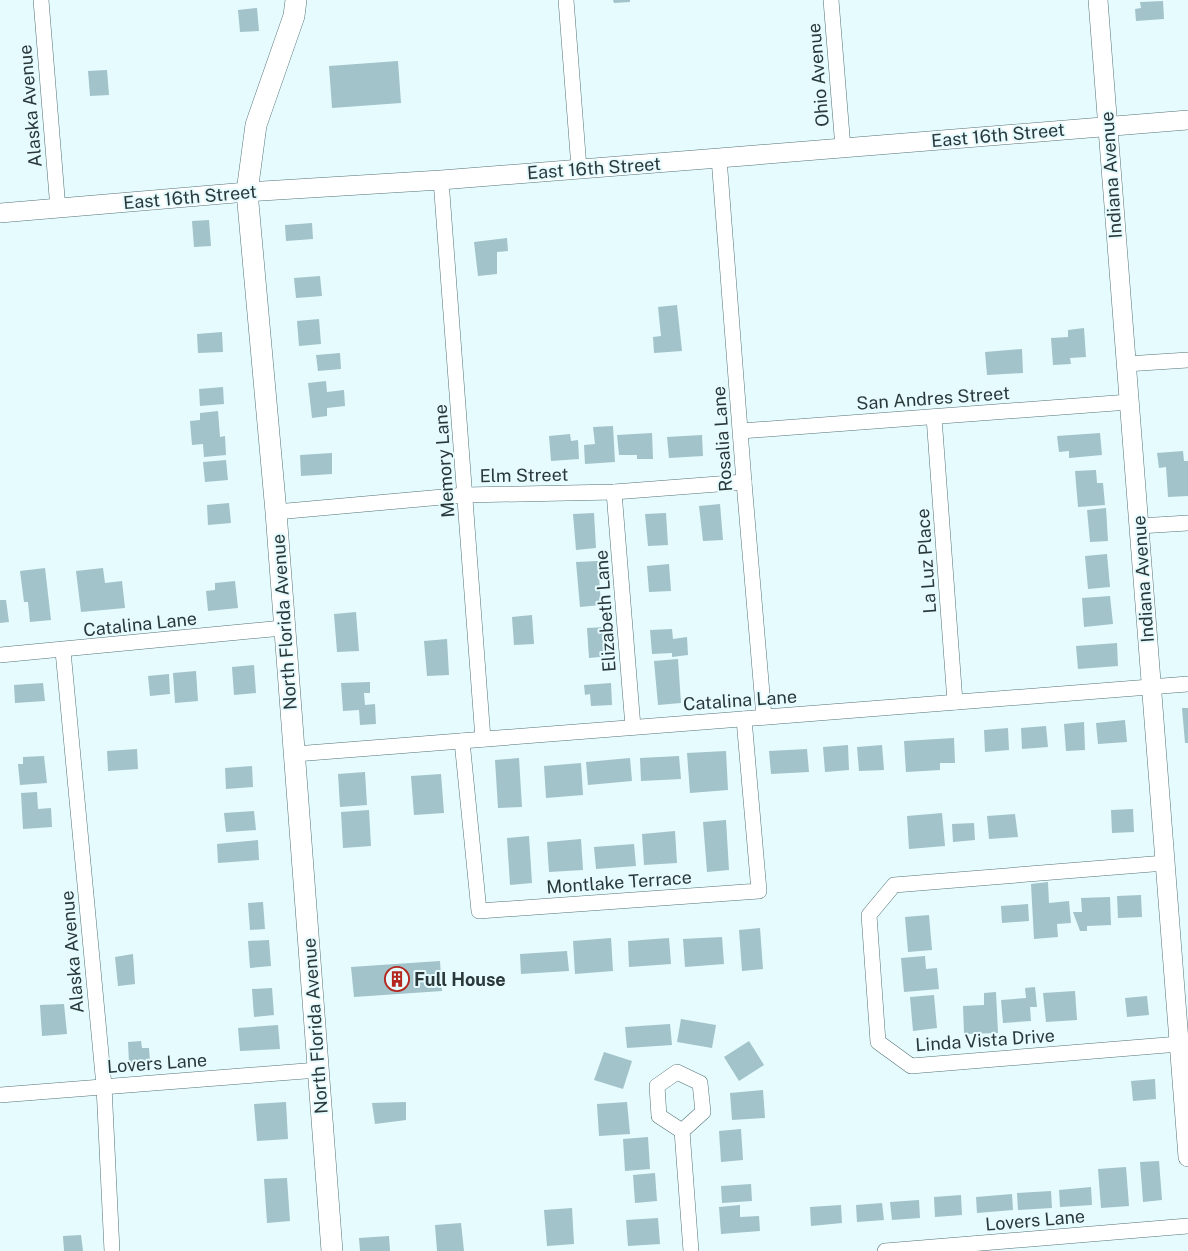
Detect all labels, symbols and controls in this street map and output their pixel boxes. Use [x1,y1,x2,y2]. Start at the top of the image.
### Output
street label: Ohio Avenue [803,22,833,128]
street label: Alaska Avenue [14,44,46,168]
street label: Indiana Avenue [1096,111,1126,239]
street label: East 16th Street [930,119,1066,151]
street label: East 16th Street [526,153,662,183]
street label: East 16th Street [122,181,258,213]
street label: San Andres Street [856,382,1010,414]
street label: Rosalia Lane [708,385,736,493]
street label: Memory Lane [430,404,458,518]
street label: Elm Street [479,464,569,486]
street label: La Luz Place [912,508,940,614]
street label: Indiana Avenue [1128,515,1158,643]
street label: North Florida Avenue [267,533,301,711]
street label: Elizabeth Lane [590,549,620,673]
street label: Catalina Lane [82,608,198,640]
street label: Catalina Lane [682,686,798,714]
street label: Montlake Terrace [546,866,692,898]
street label: Alaska Avenue [56,890,88,1014]
street label: North Florida Avenue [298,937,332,1115]
building icon: Full House [384,966,410,992]
place label: Full House [414,969,506,990]
street label: Linda Vista Drive [915,1025,1055,1055]
street label: Lovers Lane [106,1049,208,1077]
street label: Lovers Lane [984,1205,1086,1235]

